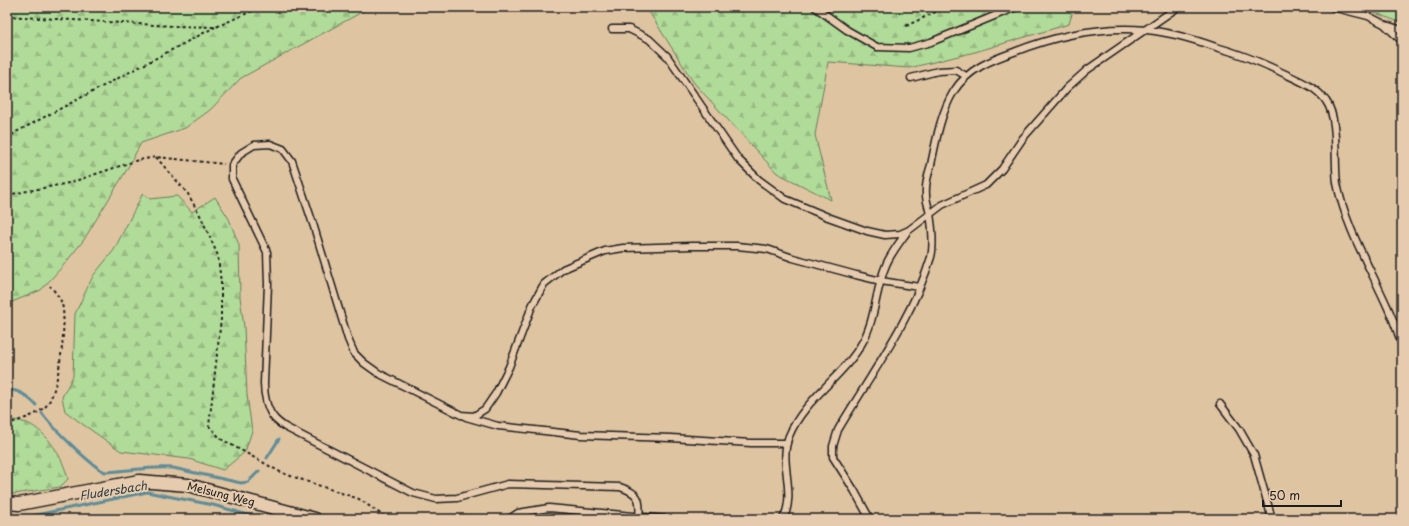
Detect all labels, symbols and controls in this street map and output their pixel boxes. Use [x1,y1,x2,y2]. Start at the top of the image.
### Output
water label: Fludersbach [78,476,149,504]
street label: Melsung Weg [185,477,257,510]
scale bar [1263,482,1341,508]
text: 50 m [1269,486,1300,504]

